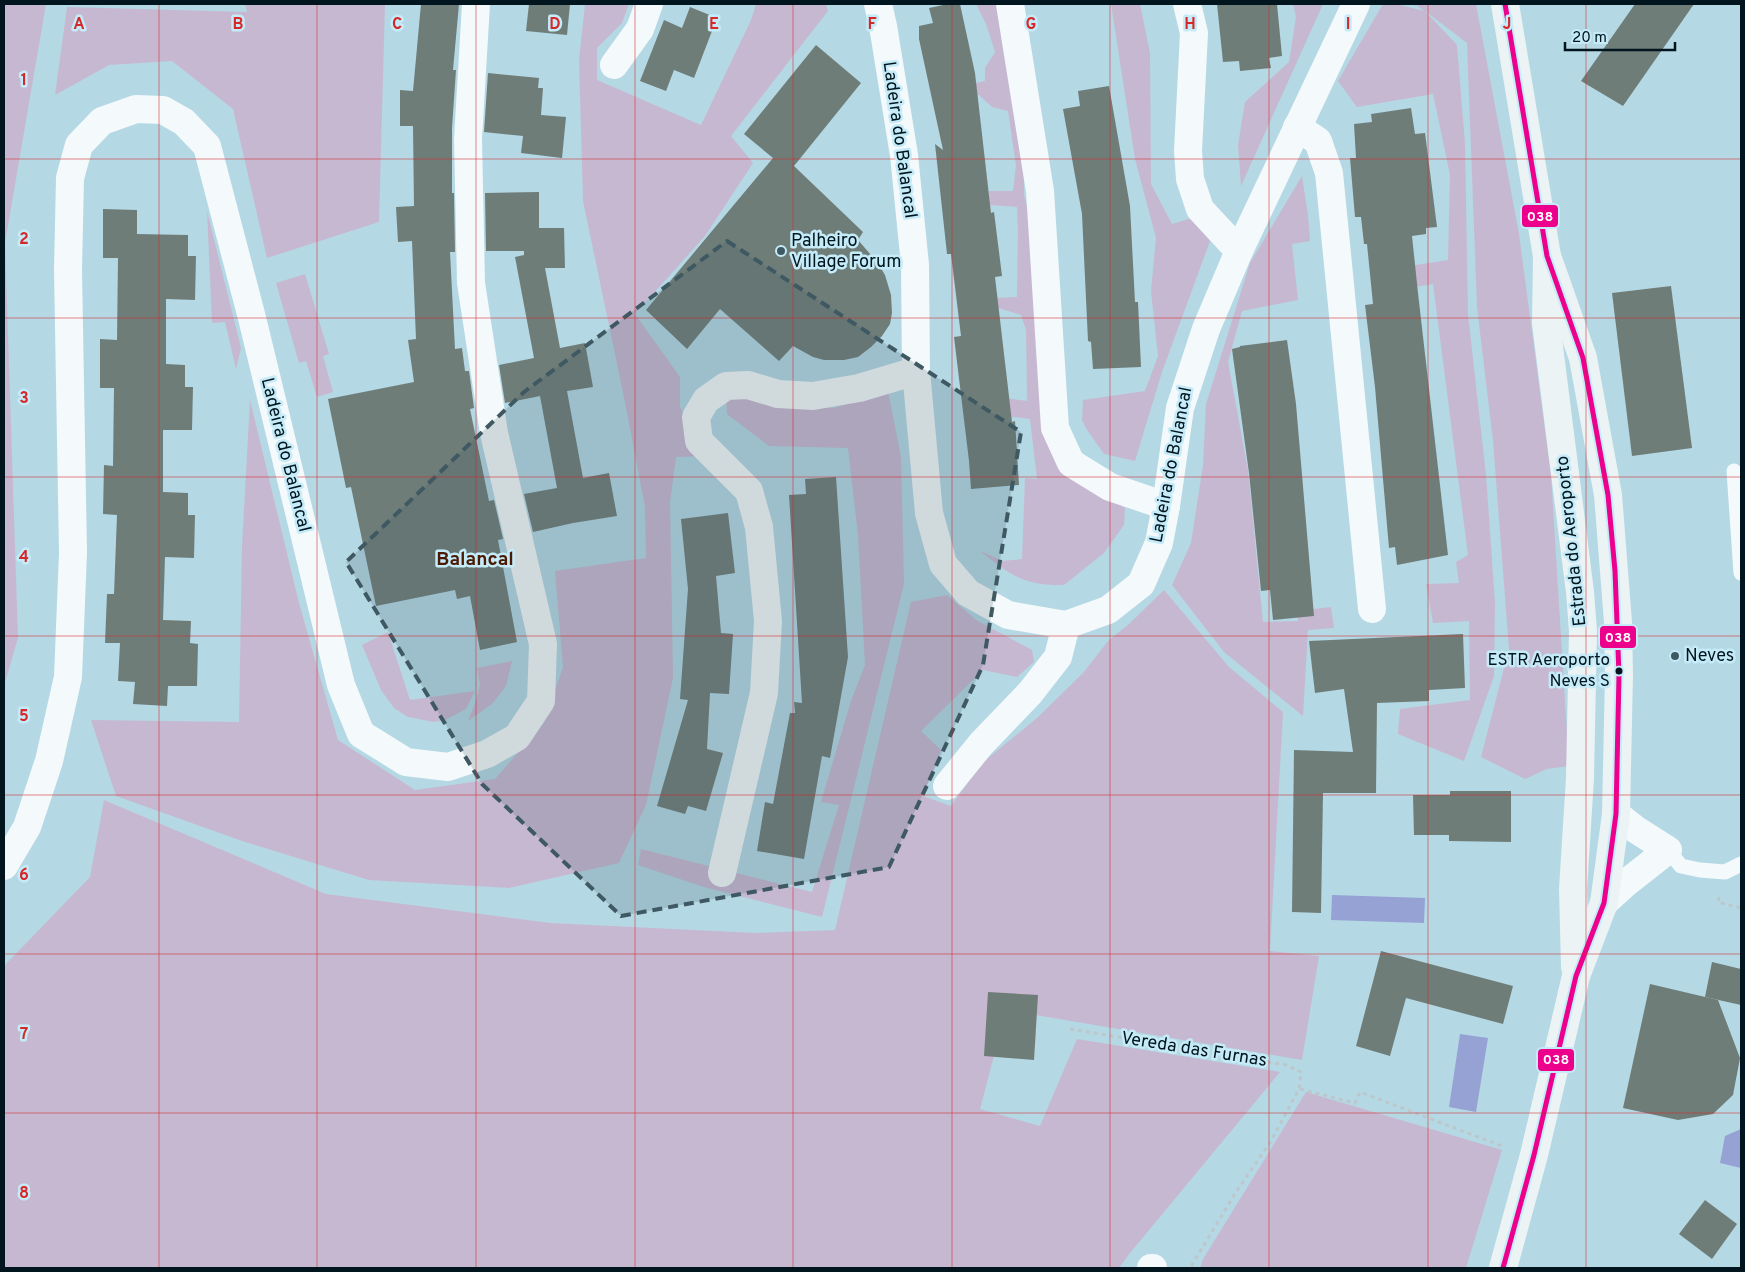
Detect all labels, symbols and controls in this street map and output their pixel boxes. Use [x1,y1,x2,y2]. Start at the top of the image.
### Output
text: A [73,15,85,35]
text: B [232,15,244,35]
text: C [392,15,402,35]
text: D [549,15,561,35]
text: E [709,15,719,35]
text: F [867,15,877,35]
text: G [1026,15,1036,35]
text: H [1184,15,1196,35]
text: I [1346,15,1350,35]
text: J [1503,15,1511,35]
scale bar [1565,20,1675,52]
text: 20 m [1572,29,1607,48]
street label: Ladeira do Balancal [877,60,921,220]
text: 1 [21,71,27,91]
line badge: 038 [1521,204,1559,228]
text: 038 [1527,209,1553,226]
text: 2 [19,230,29,250]
place label: Palheiro Village Forum [791,230,901,274]
marker: Palheiro Village Forum [775,245,787,257]
street label: Ladeira do Balancal [255,375,315,535]
street label: Ladeira do Balancal [1146,385,1198,545]
text: 3 [19,389,29,409]
street label: Estrada do Aeroporto [1552,455,1592,627]
text: 4 [19,548,29,568]
district label: Balancal [436,548,514,572]
line badge: 038 [1599,625,1637,649]
text: 038 [1605,630,1631,647]
place label: Neves [1685,645,1734,668]
place label: ESTR Aeroporto Neves S [1488,650,1610,693]
marker: Neves [1669,650,1681,662]
marker: ESTR Aeroporto Neves S [1614,666,1624,676]
text: 5 [19,707,29,727]
text: 6 [19,866,29,886]
text: 7 [20,1025,28,1045]
street label: Vereda das Furnas [1119,1027,1269,1073]
line badge: 038 [1537,1048,1575,1072]
text: 038 [1543,1052,1569,1069]
text: 8 [19,1184,29,1204]

